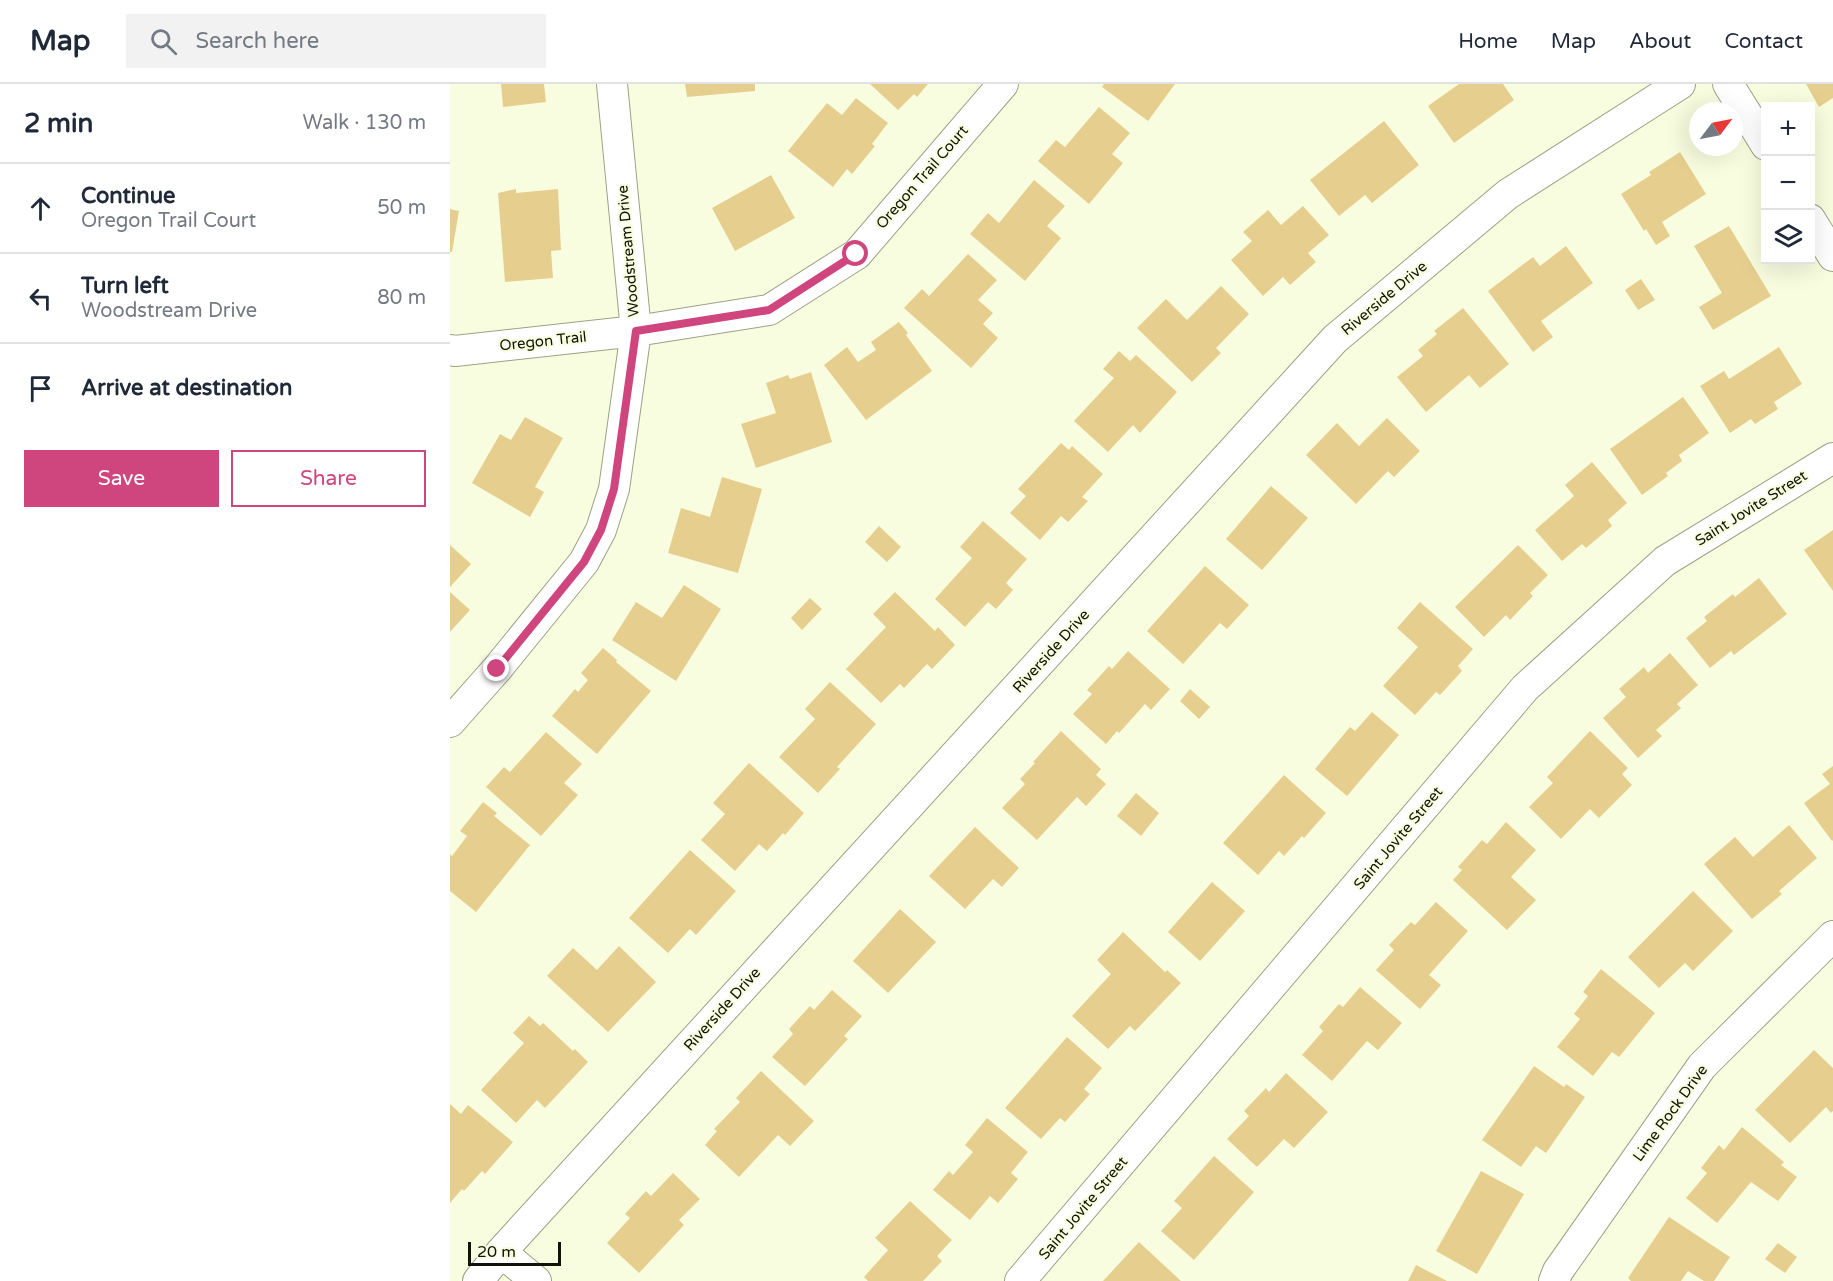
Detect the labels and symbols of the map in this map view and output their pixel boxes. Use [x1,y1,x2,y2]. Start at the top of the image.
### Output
north arrow [1689,102,1743,156]
street label: Oregon Trail Court [872,121,972,232]
street label: Woodstream Drive [613,184,643,318]
route start [842,240,868,266]
street label: Riverside Drive [1338,257,1430,339]
street label: Oregon Trail [499,327,587,355]
street label: Saint Jovite Street [1692,466,1811,550]
street label: Riverside Drive [1009,606,1093,696]
route end [483,655,509,681]
street label: Saint Jovite Street [1350,783,1446,893]
street label: Riverside Drive [680,964,764,1054]
street label: Lime Rock Drive [1629,1061,1711,1165]
street label: Saint Jovite Street [1035,1153,1131,1263]
scale bar [468,1239,561,1266]

